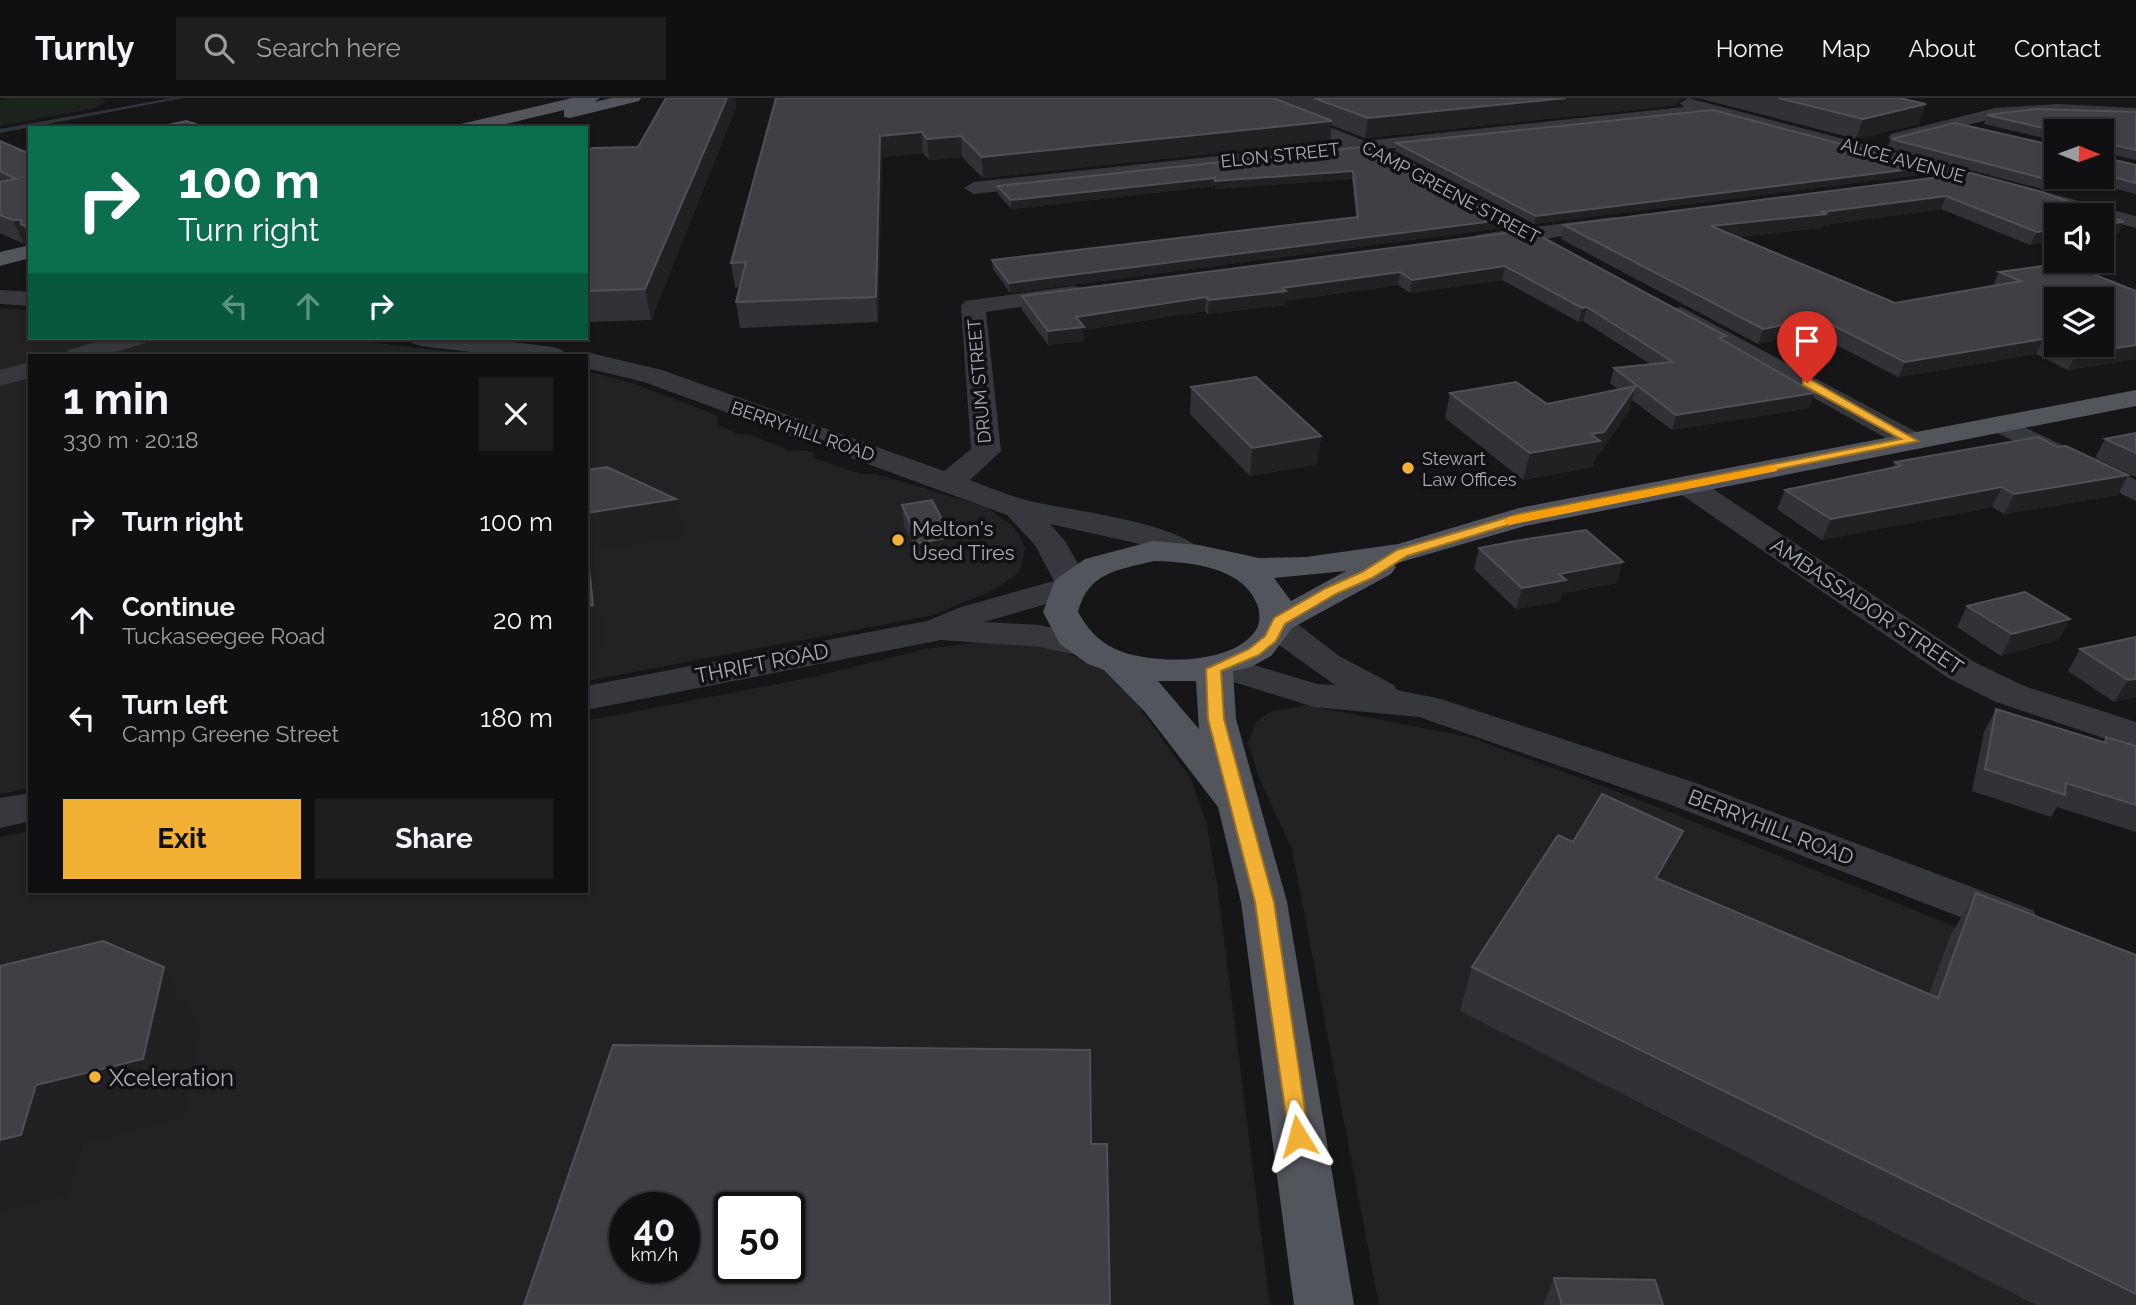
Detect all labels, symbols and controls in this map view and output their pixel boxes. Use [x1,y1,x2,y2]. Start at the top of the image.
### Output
search box [176,17,666,80]
text: Turnly [35,29,134,68]
icon: search [200,29,238,67]
text: Search here [256,33,401,63]
text: Home [1716,34,1784,63]
text: Map [1822,34,1870,63]
text: About [1908,34,1976,63]
text: Contact [2014,34,2101,63]
north arrow [2044,119,2114,189]
map controls [2044,119,2114,357]
street label: ALICE AVENUE [1839,133,1967,187]
street label: CAMP GREENE STREET [1359,136,1543,248]
street label: ELON STREET [1219,138,1341,172]
text: 100 m [178,152,320,209]
icon: right [63,154,154,245]
button: sound [2044,203,2114,273]
text: Turn right [178,211,319,248]
icon: left [216,287,254,325]
icon: ahead [289,287,327,325]
icon: right [362,287,400,325]
button: layers [2044,287,2114,357]
pin [1777,311,1837,383]
street label: DRUM STREET [963,318,995,444]
icon: arrive [1788,322,1826,360]
text: 1 min [63,375,169,424]
button: close [479,377,553,451]
street label: BERRYHILL ROAD [729,397,878,465]
text: 330 m · 20:18 [63,426,199,453]
place label: Stewart Law Offices [1422,448,1517,490]
marker: Stewart Law Offices [1400,460,1416,476]
icon: right [63,503,101,541]
text: Turn right [122,507,243,537]
text: 100 m [480,507,553,537]
place label: Melton's Used Tires [912,516,1015,565]
marker: Melton's Used Tires [890,532,906,548]
street label: AMBASSADOR STREET [1766,532,1968,680]
text: Continue [122,592,235,622]
icon: ahead [63,601,101,639]
text: 20 m [493,605,553,635]
text: Tuckaseegee Road [122,622,325,649]
street label: THRIFT ROAD [693,638,831,688]
text: Turn left [122,690,228,720]
icon: left [63,699,101,737]
text: 180 m [480,703,553,733]
text: Camp Greene Street [122,720,339,747]
street label: BERRYHILL ROAD [1685,784,1857,870]
button: Exit [63,799,301,879]
button: Share [315,799,553,879]
place label: Xceleration [109,1063,234,1092]
marker: Xceleration [87,1069,103,1085]
position arrow [1261,1099,1335,1173]
speed limit sign: 50 [714,1192,805,1283]
text: 40 [634,1208,675,1249]
text: km/h [631,1244,678,1265]

